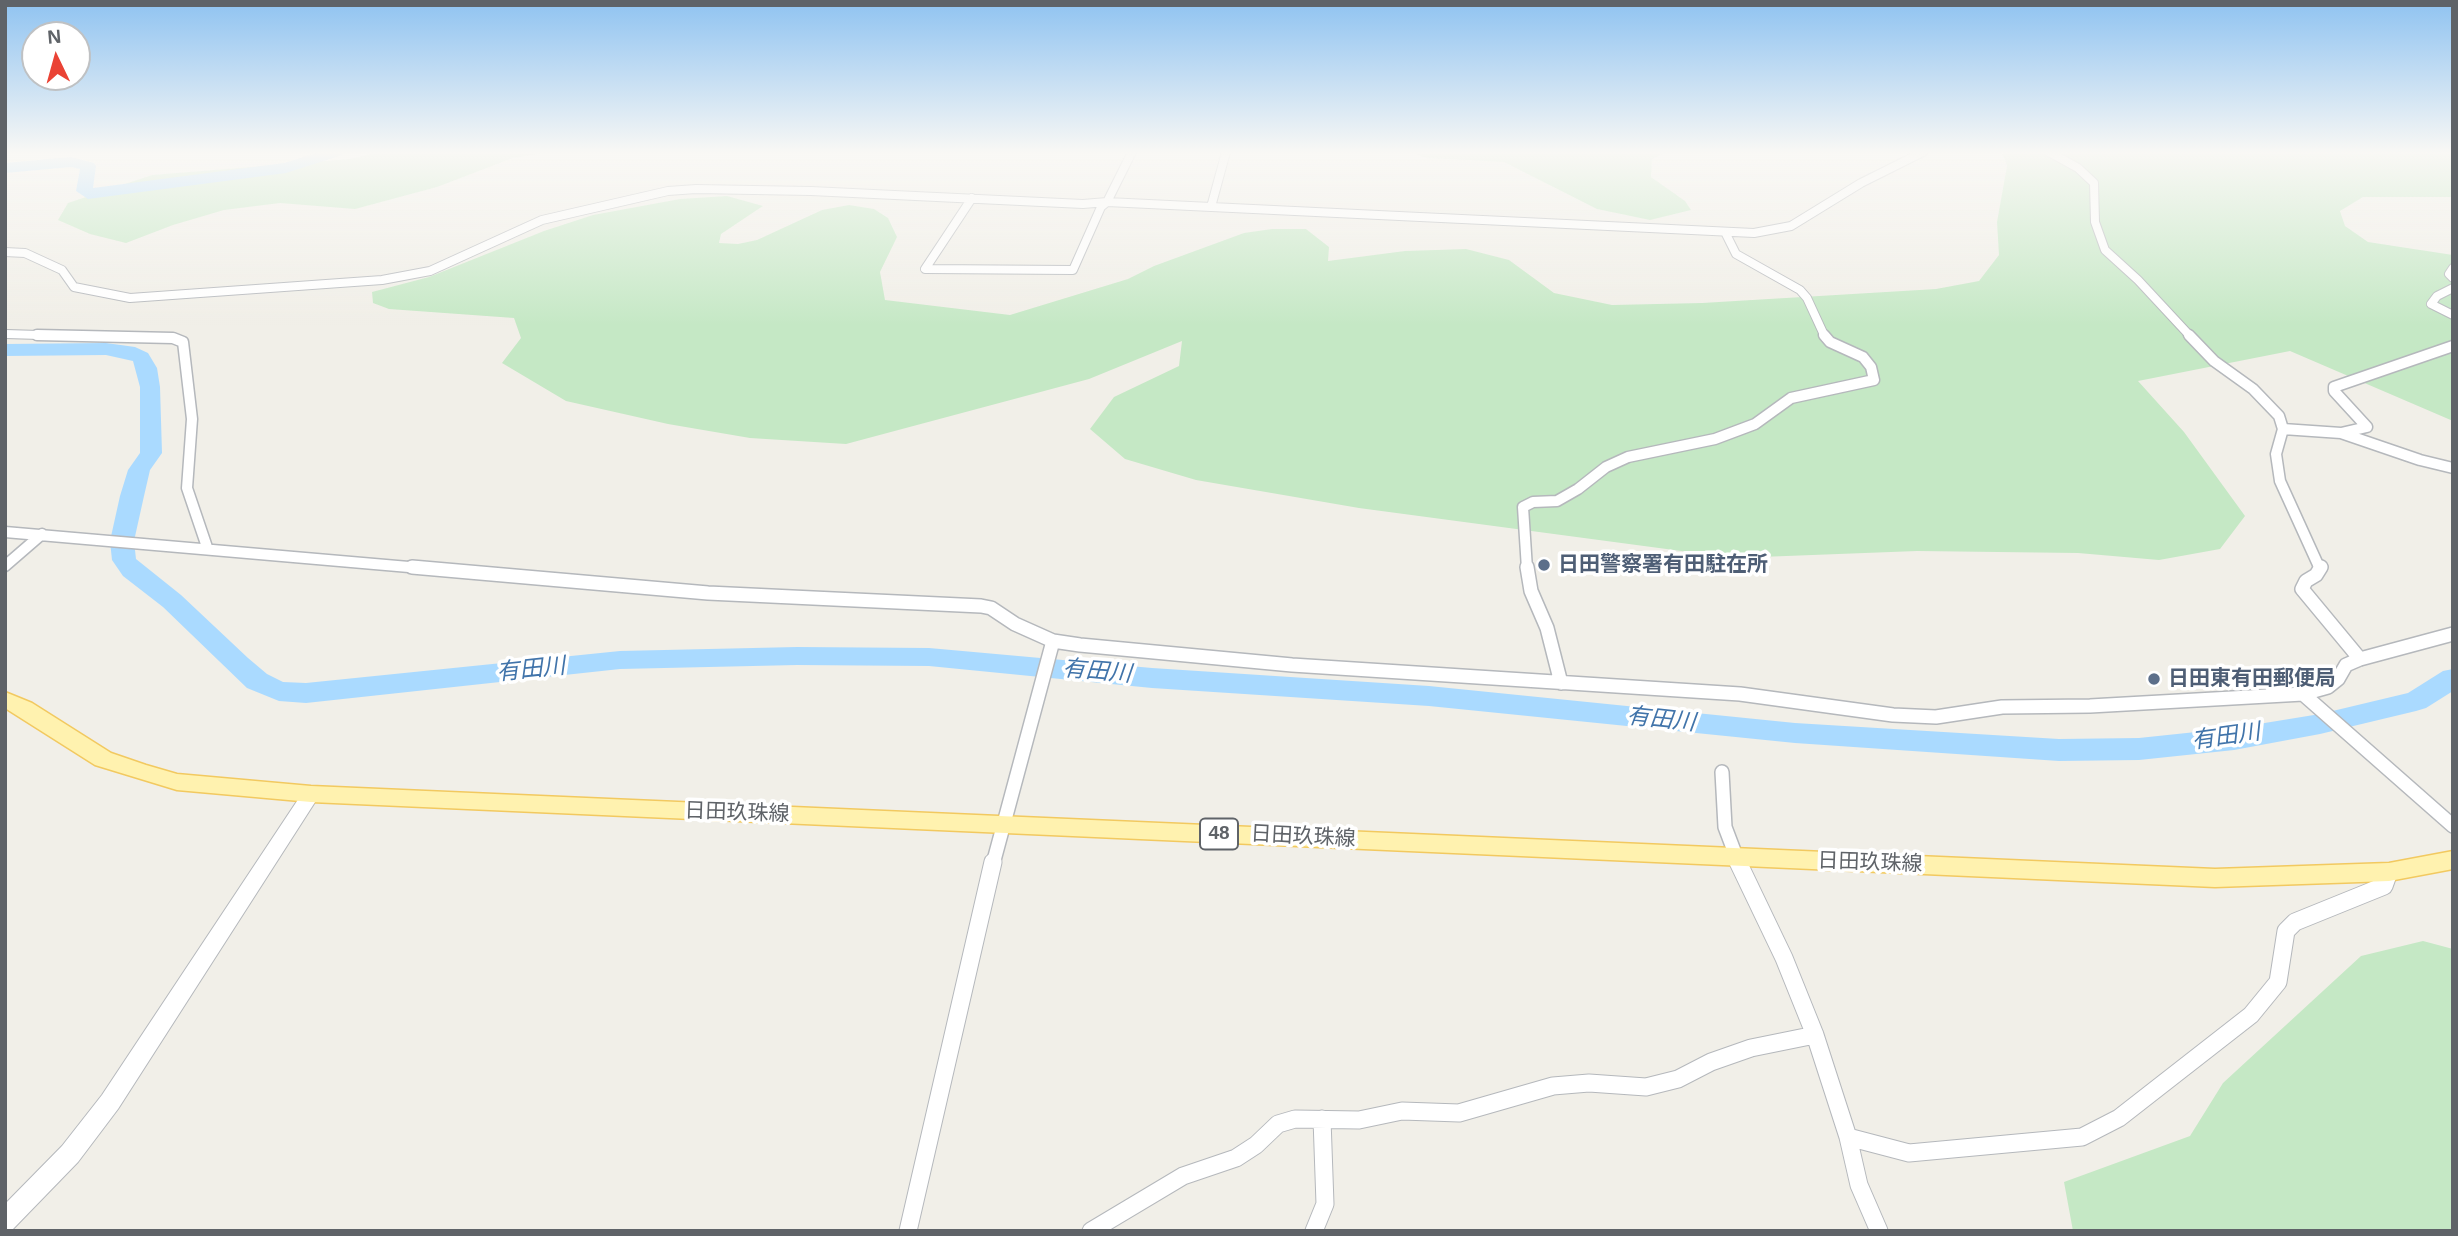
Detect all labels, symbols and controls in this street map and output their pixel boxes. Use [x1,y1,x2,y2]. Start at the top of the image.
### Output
north arrow [21,21,91,91]
text: N [47,26,62,48]
place label: 日田警察署有田駐在所 [1558,552,1768,578]
marker: 日田警察署有田駐在所 [1536,557,1552,573]
water label: 有田川 [495,653,567,687]
water label: 有田川 [1061,655,1133,689]
place label: 日田東有田郵便局 [2168,666,2336,692]
marker: 日田東有田郵便局 [2146,671,2162,687]
water label: 有田川 [1625,703,1697,737]
water label: 有田川 [2190,719,2262,755]
street label: 日田玖珠線 [684,799,790,827]
road number: 48 [1200,818,1238,849]
street label: 日田玖珠線 [1250,822,1356,852]
street label: 日田玖珠線 [1817,849,1923,877]

